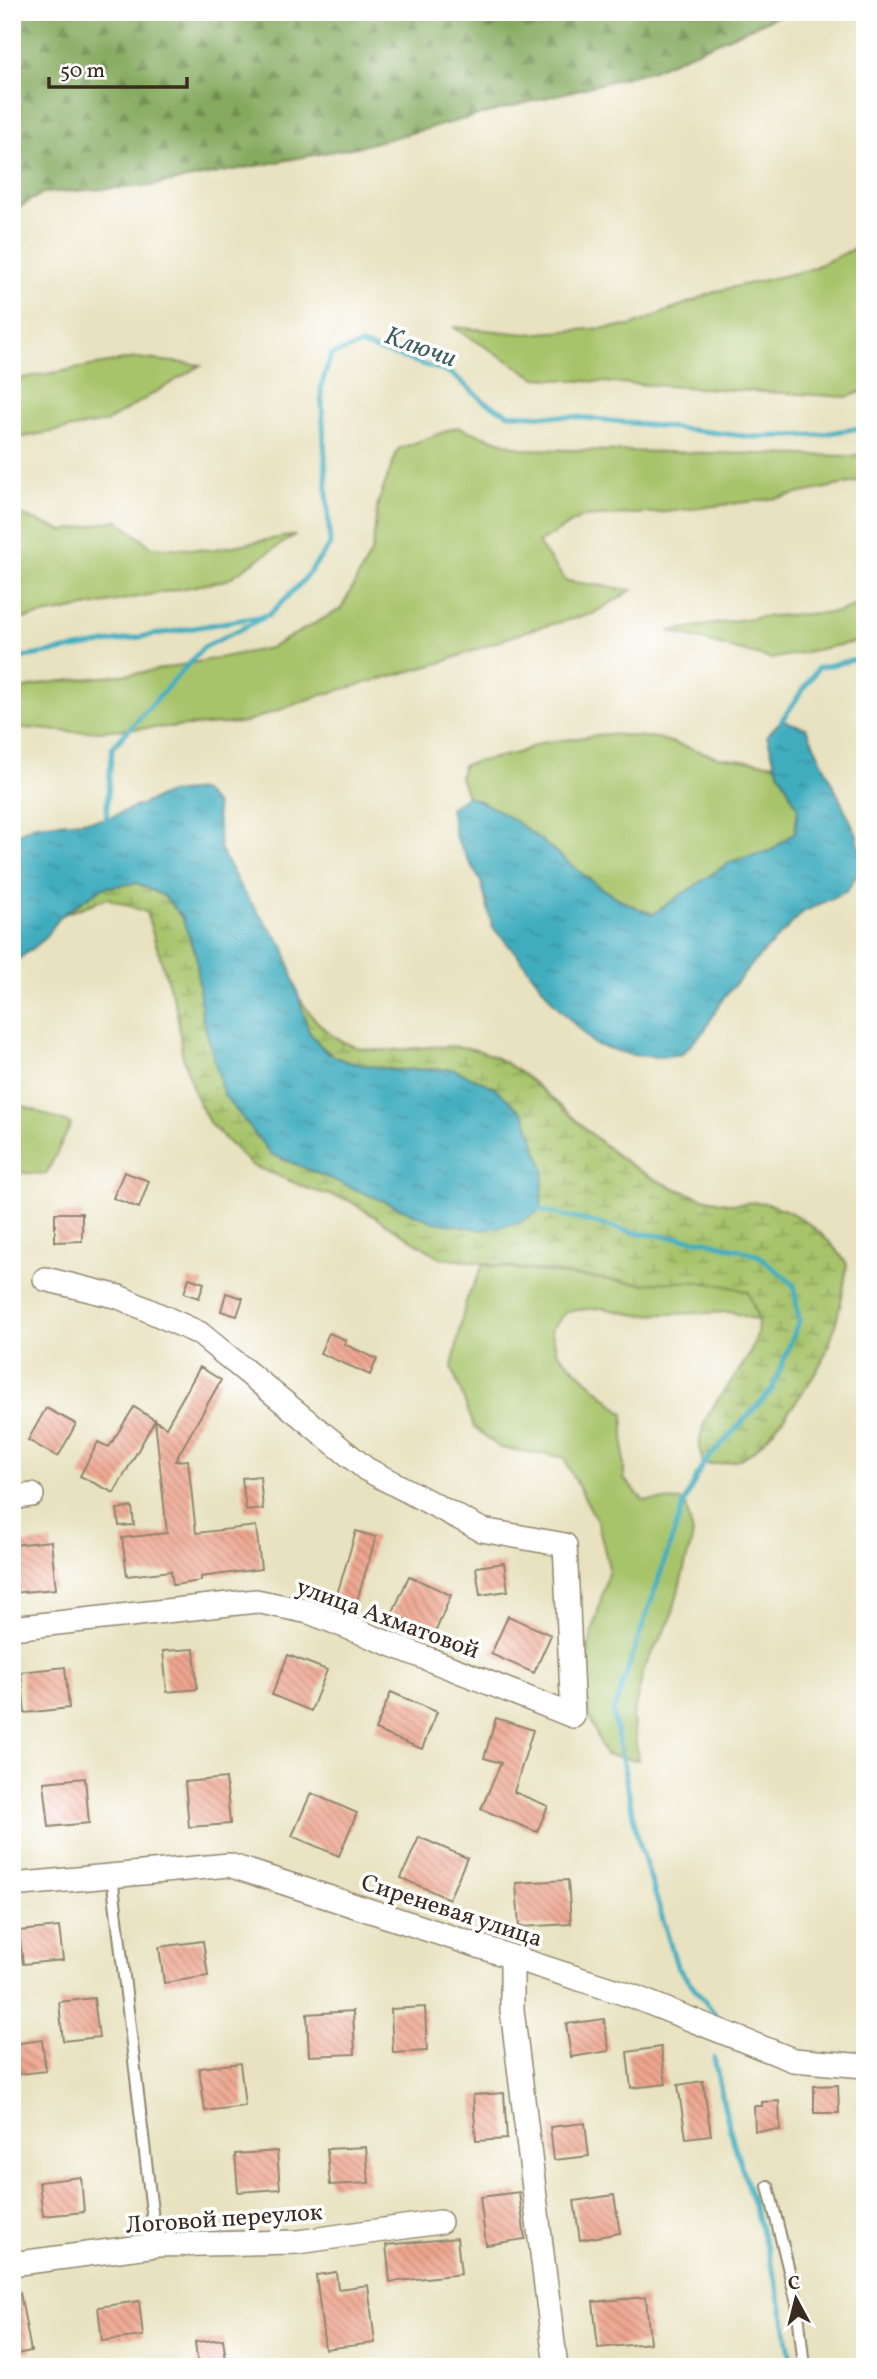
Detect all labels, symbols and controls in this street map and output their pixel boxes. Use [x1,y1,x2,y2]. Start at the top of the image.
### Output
scale bar [49,46,187,90]
text: 50 m [60,57,105,86]
water label: Ключи [379,318,461,377]
street label: улица Ахматовой [291,1571,484,1669]
street label: Сиреневая улица [356,1867,546,1957]
street label: Логовой переулок [124,2196,324,2244]
north arrow [762,2264,832,2334]
text: С [787,2270,802,2298]

